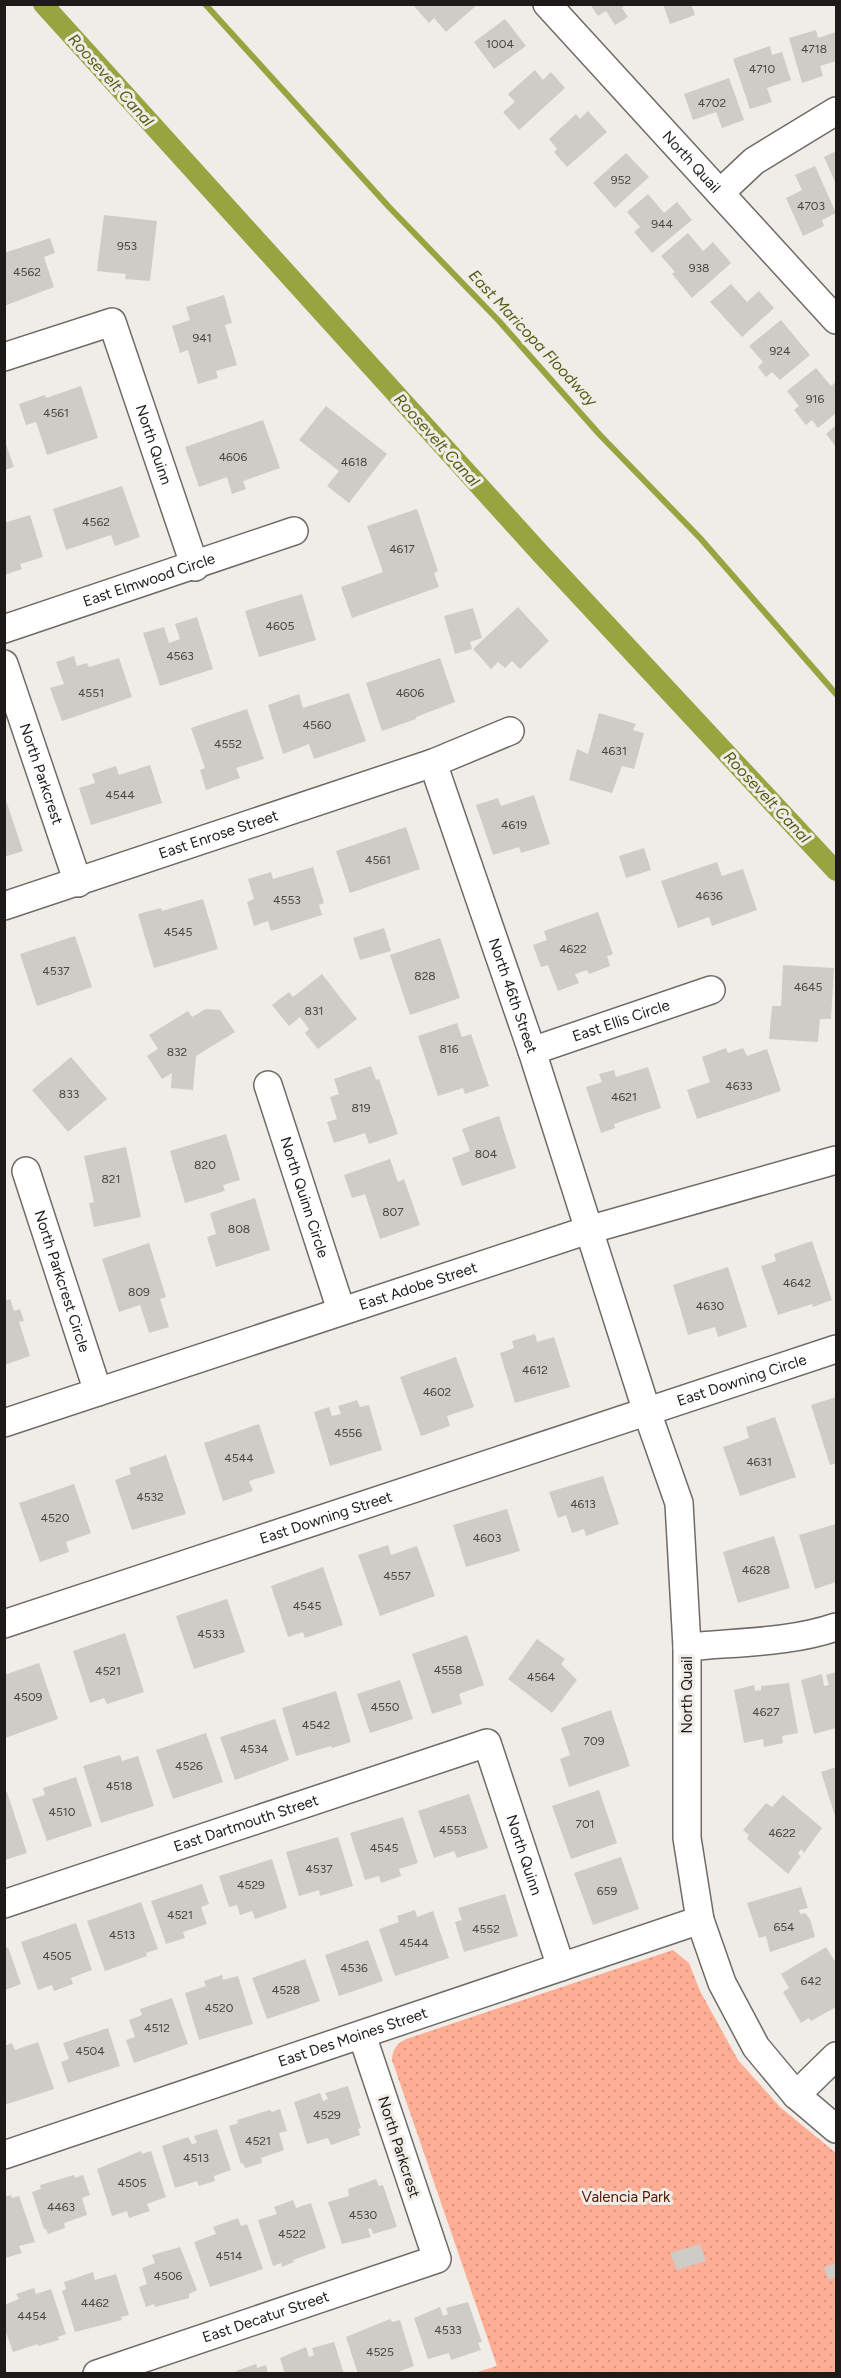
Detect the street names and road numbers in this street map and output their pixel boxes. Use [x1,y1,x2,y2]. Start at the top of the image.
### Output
street label: North Quail [659,127,724,197]
street label: North Quinn [132,402,175,487]
street label: East Elmwood Circle [81,549,217,611]
street label: North Parkcrest [16,721,67,827]
street label: East Enrose Street [156,806,281,863]
street label: North 46th Street [485,936,541,1056]
street label: East Ellis Circle [570,996,672,1046]
street label: North Quinn Circle [276,1134,332,1260]
street label: North Parkcrest Circle [30,1208,93,1355]
street label: East Adobe Street [357,1258,480,1314]
street label: East Downing Circle [675,1350,809,1410]
street label: East Downing Street [257,1487,395,1548]
street label: North Quail [678,1656,696,1734]
street label: East Dartmouth Street [171,1791,321,1856]
street label: North Quinn [502,1812,546,1897]
street label: East Des Moines Street [276,2004,430,2071]
street label: North Parkcrest [374,2094,424,2200]
street label: East Decatur Street [200,2287,331,2347]

